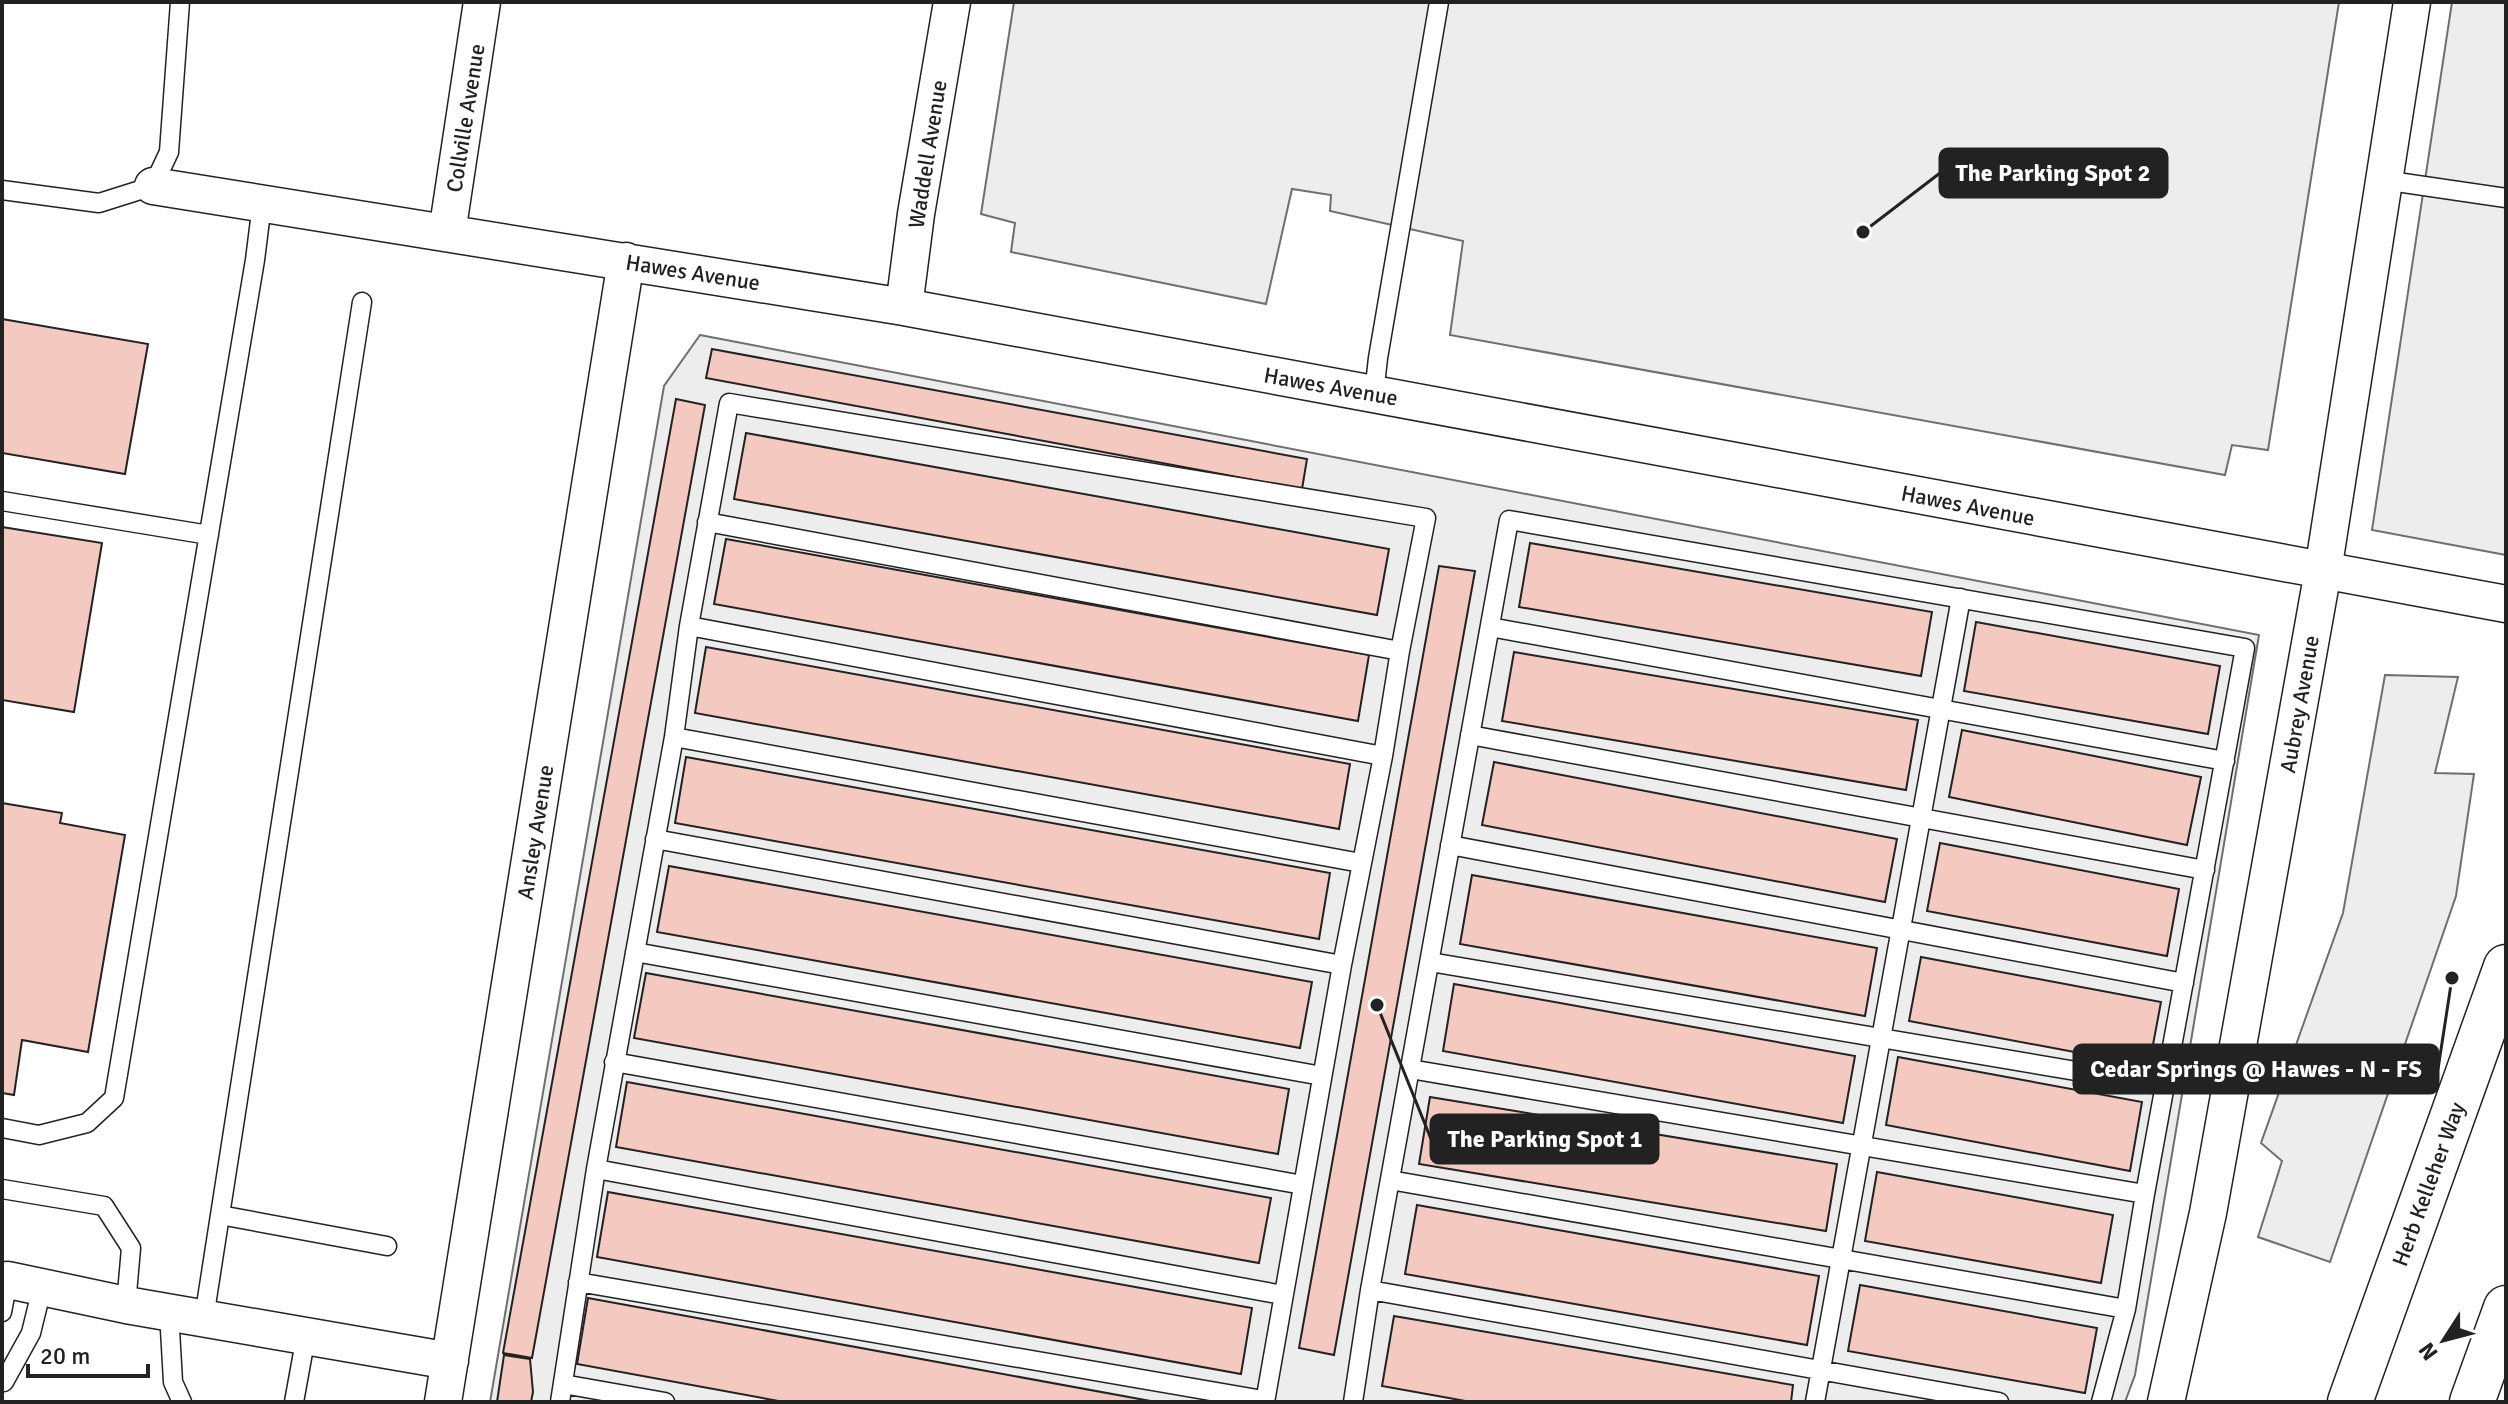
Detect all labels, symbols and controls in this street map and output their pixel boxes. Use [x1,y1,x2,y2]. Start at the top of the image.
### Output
street label: Collville Avenue [440,42,491,194]
street label: Waddell Avenue [902,78,953,230]
callout: The Parking Spot 2 [1940,149,2167,197]
text: The Parking Spot 2 [1956,158,2150,188]
street label: Hawes Avenue [624,249,762,296]
street label: Hawes Avenue [1262,361,1400,412]
street label: Hawes Avenue [1899,479,2037,532]
street label: Aubrey Avenue [2274,633,2325,775]
street label: Ansley Avenue [512,763,559,901]
callout: Cedar Springs @ Hawes - N - FS [2074,1045,2438,1093]
text: Cedar Springs @ Hawes - N - FS [2090,1054,2422,1084]
street label: Herb Kelleher Way [2386,1098,2471,1270]
callout: The Parking Spot 1 [1431,1115,1658,1163]
text: The Parking Spot 1 [1448,1124,1642,1154]
north arrow [2404,1300,2484,1380]
scale bar [28,1328,148,1378]
text: N [2413,1337,2444,1366]
text: 20 m [40,1341,90,1371]

